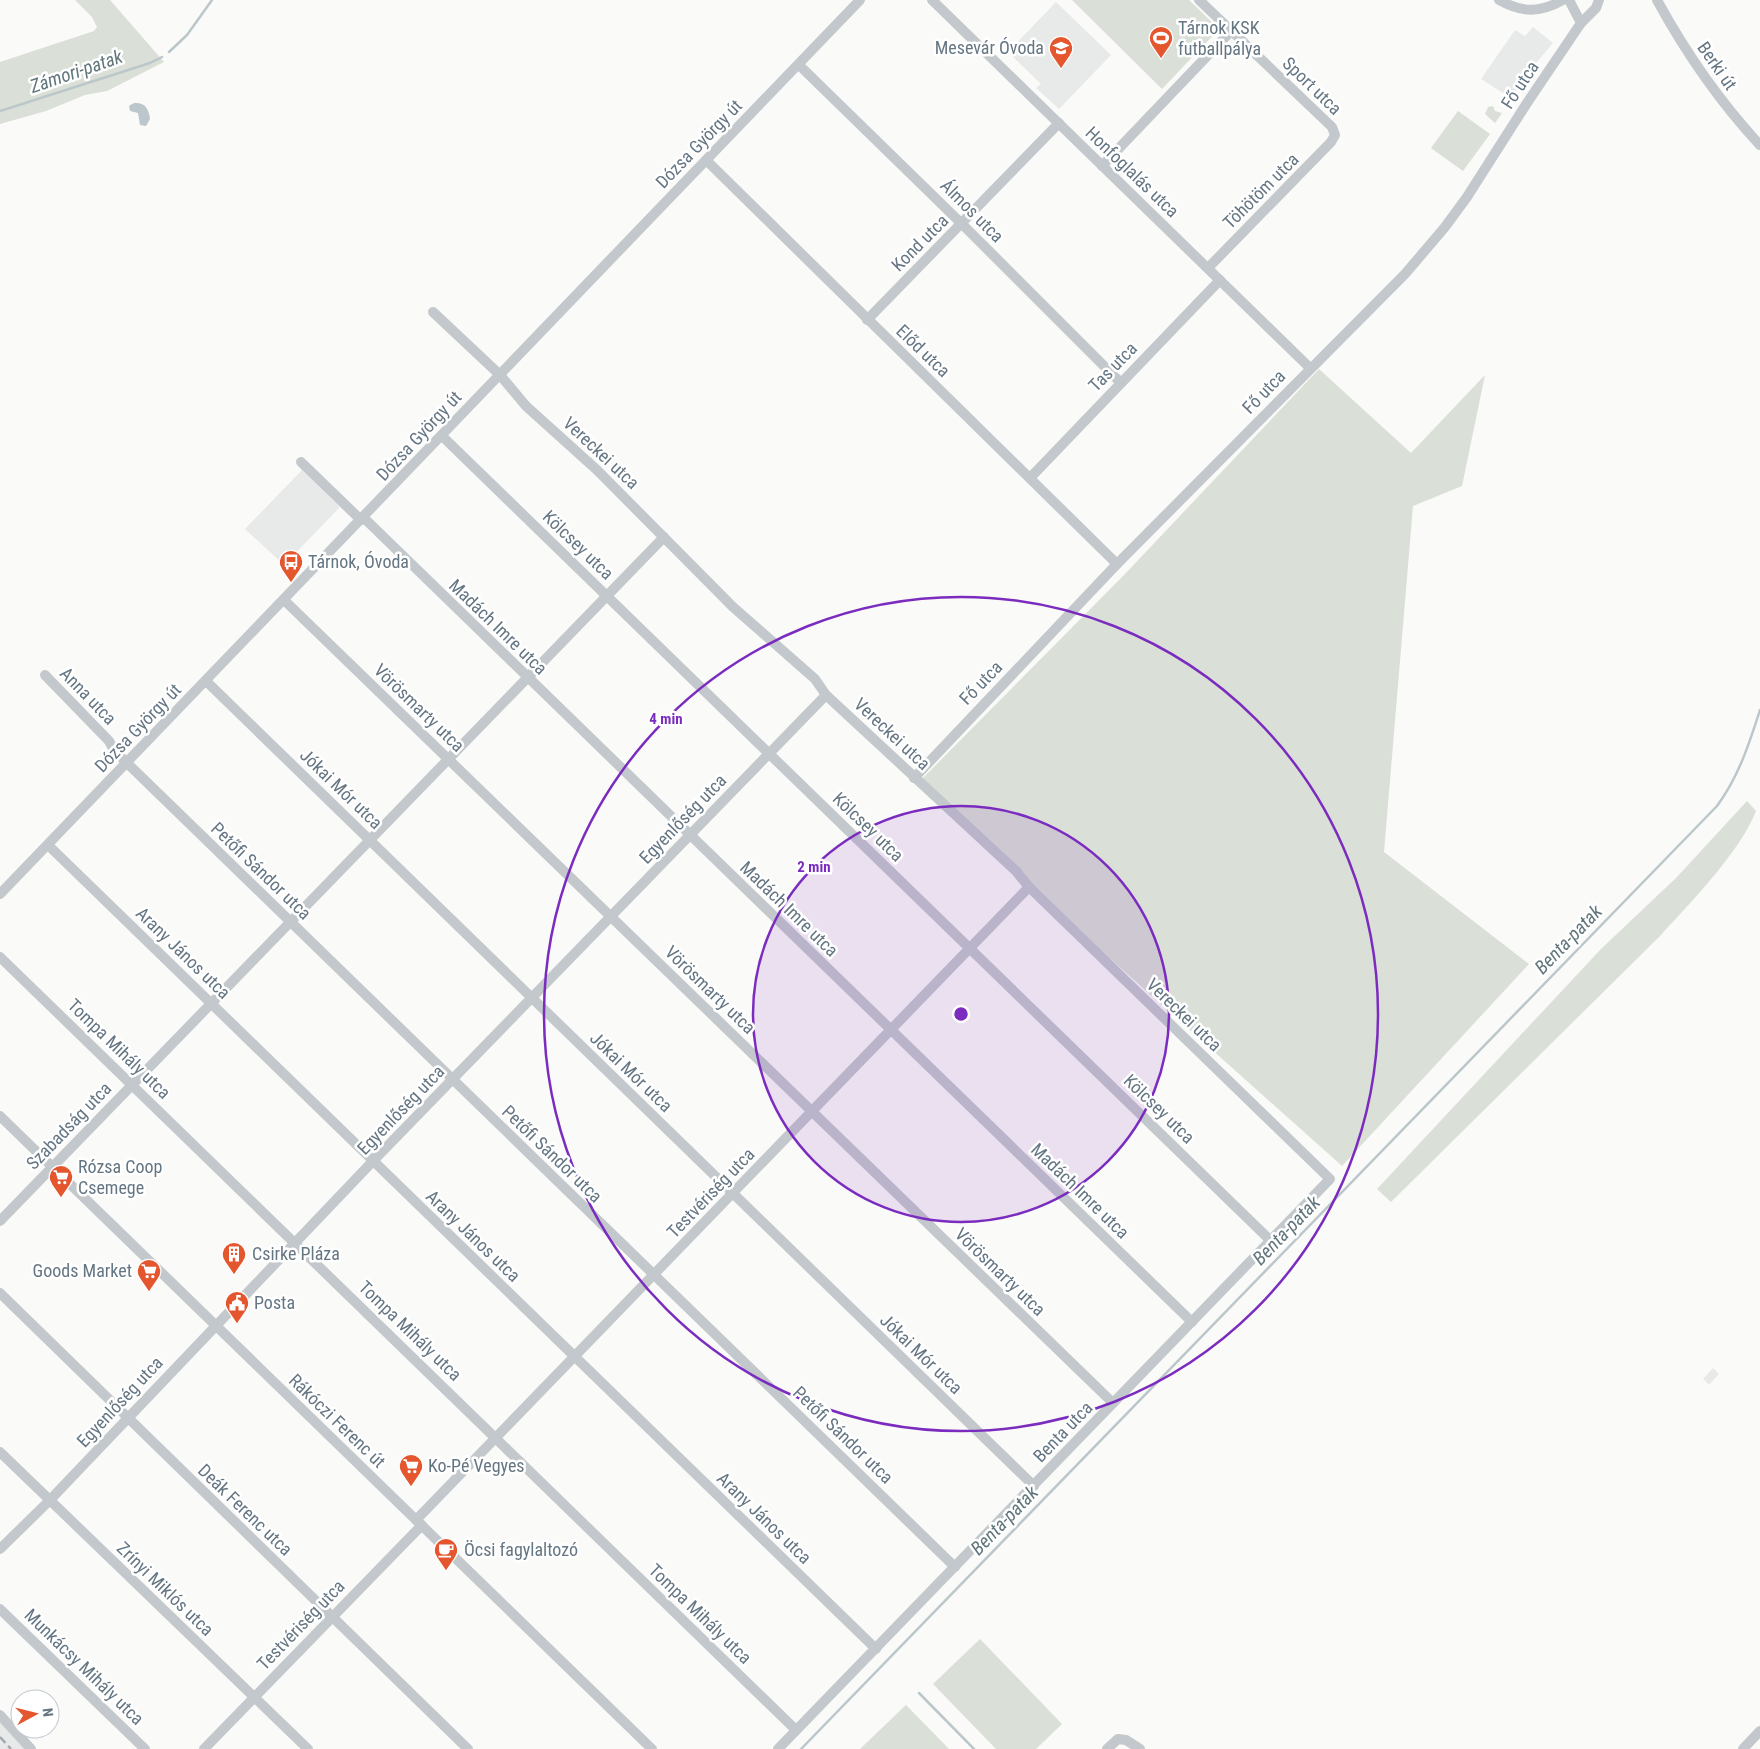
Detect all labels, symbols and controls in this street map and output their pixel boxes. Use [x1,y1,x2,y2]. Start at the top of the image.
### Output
place label: Tárnok KSK futballpálya [1178,17,1261,59]
sports icon: Tárnok KSK futballpálya [1148,25,1174,59]
school or university icon: Mesevár Óvoda [1048,35,1074,69]
place label: Mesevár Óvoda [935,37,1044,58]
street label: Berki út [1693,38,1742,94]
water label: Zámori-patak [26,45,126,98]
street label: Sport utca [1279,53,1346,119]
street label: Fő utca [1496,57,1543,113]
street label: Dózsa György út [651,95,746,192]
street label: Honfoglalás utca [1081,122,1183,221]
street label: Töhötöm utca [1219,149,1303,233]
street label: Álmos utca [937,175,1008,246]
street label: Kond utca [887,210,952,275]
street label: Előd utca [892,320,954,381]
street label: Tas utca [1084,338,1141,396]
street label: Fő utca [1238,365,1289,418]
street label: Dózsa György út [372,386,466,485]
street label: Vereckei utca [559,412,644,493]
street label: Kölcsey utca [539,506,618,584]
bus stop icon: Tárnok, Óvoda [278,549,304,583]
place label: Tárnok, Óvoda [308,551,409,572]
street label: Madách Imre utca [445,575,552,679]
street label: Fő utca [955,656,1006,709]
street label: Vörösmarty utca [370,659,469,756]
street label: Anna utca [56,663,121,729]
street label: Dózsa György út [90,679,185,776]
street label: Vereckei utca [850,693,935,774]
text: 4 min [649,710,683,728]
street label: Jókai Mór utca [296,744,387,833]
street label: Egyenlőség utca [635,770,730,868]
street label: Kölcsey utca [829,788,908,866]
street label: Petőfi Sándor utca [207,818,316,924]
street label: Madách Imre utca [736,857,843,961]
text: 2 min [797,858,831,876]
water label: Benta-patak [1530,900,1607,979]
street label: Arany János utca [132,902,235,1003]
street label: Vörösmarty utca [661,941,760,1038]
street label: Vereckei utca [1143,974,1226,1055]
street label: Tompa Mihály utca [64,994,175,1103]
centre of rings [952,1005,970,1023]
street label: Jókai Mór utca [586,1027,677,1116]
street label: Egyenlőség utca [353,1061,448,1159]
street label: Kölcsey utca [1120,1070,1199,1148]
street label: Szabadság utca [22,1078,115,1174]
street label: Petőfi Sándor utca [498,1101,607,1207]
street label: Madách Imre utca [1027,1139,1134,1243]
street label: Testvériség utca [663,1143,759,1242]
place label: Rózsa Coop Csemege [78,1156,163,1198]
supermarket icon: Rózsa Coop Csemege [48,1164,74,1198]
street label: Arany János utca [422,1185,525,1286]
water label: Benta-patak [1248,1191,1325,1270]
street label: Vörösmarty utca [951,1223,1050,1320]
building icon: Csirke Pláza [221,1241,247,1275]
place label: Csirke Pláza [252,1243,340,1264]
supermarket icon: Goods Market [136,1258,162,1292]
place label: Goods Market [33,1260,132,1281]
street label: Tompa Mihály utca [355,1276,466,1385]
public building icon: Posta [224,1290,250,1324]
place label: Posta [254,1292,295,1313]
street label: Jókai Mór utca [876,1309,967,1398]
street label: Egyenlőség utca [72,1352,167,1451]
street label: Rákóczi Ferenc út [285,1369,390,1472]
street label: Petőfi Sándor utca [789,1382,898,1488]
street label: Benta utca [1029,1397,1097,1466]
supermarket icon: Ko-Pé Vegyes [398,1453,424,1487]
place label: Ko-Pé Vegyes [428,1455,525,1476]
street label: Deák Ferenc utca [194,1460,297,1560]
street label: Arany János utca [713,1467,816,1568]
water label: Benta-patak [966,1481,1043,1560]
street label: Zrínyi Miklós utca [113,1537,218,1640]
cafe icon: Öcsi fagylaltozó [433,1537,459,1571]
place label: Öcsi fagylaltozó [464,1539,578,1560]
street label: Tompa Mihály utca [645,1559,756,1668]
street label: Testvériség utca [253,1575,349,1674]
street label: Munkácsy Mihály utca [20,1604,148,1729]
north arrow [10,1689,60,1739]
text: N [39,1707,56,1718]

